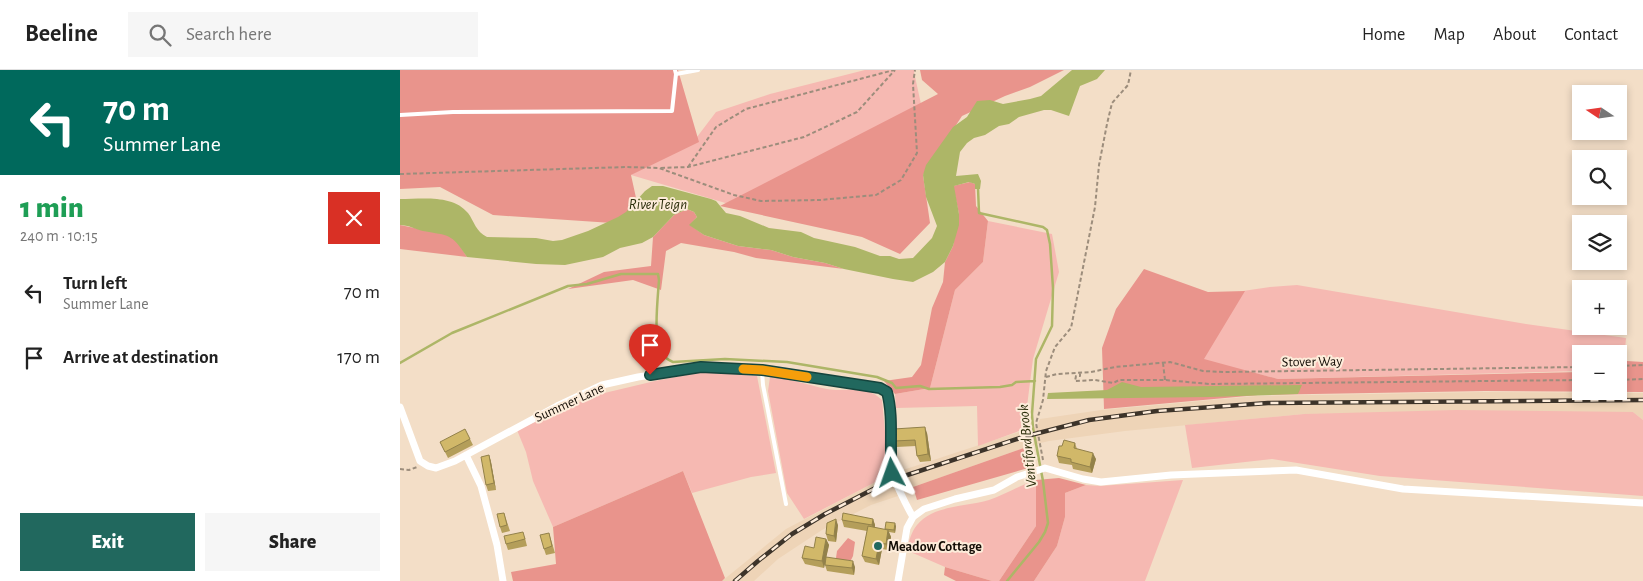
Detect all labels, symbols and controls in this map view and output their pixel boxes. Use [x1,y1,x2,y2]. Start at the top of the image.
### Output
search box [128,12,478,57]
icon: search [146,21,174,49]
text: Beeline [25,22,98,46]
text: Search here [186,25,272,44]
text: Home [1362,26,1405,44]
text: Map [1433,26,1465,44]
text: About [1493,26,1536,44]
text: Contact [1564,26,1618,44]
north arrow [1572,85,1628,140]
map controls [1572,85,1627,400]
icon: left [20,90,85,155]
text: 70 m [103,92,170,127]
text: Summer Lane [103,133,221,155]
button: search [1572,150,1627,205]
button: close [328,192,380,244]
text: 1 min [20,193,84,223]
water label: River Teign [629,197,687,212]
button: layers [1572,215,1627,270]
text: 240 m · 10:15 [20,228,98,244]
text: Turn left [63,274,127,293]
icon: left [20,279,48,307]
button: + [1572,280,1627,335]
text: 70 m [344,283,380,302]
text: Summer Lane [63,296,149,312]
pin [629,324,671,375]
icon: arrive [636,331,664,359]
icon: arrive [20,344,48,372]
button: − [1572,345,1627,400]
text: Arrive at destination [63,348,219,367]
text: 170 m [337,348,380,367]
street label: Stover Way [1282,354,1342,370]
street label: Summer Lane [532,381,606,425]
water label: Ventiford Brook [1016,404,1039,488]
position arrow [865,446,917,498]
button: Exit [20,513,195,571]
button: Share [205,513,380,571]
marker: Meadow Cottage [872,540,884,552]
place label: Meadow Cottage [888,540,982,554]

